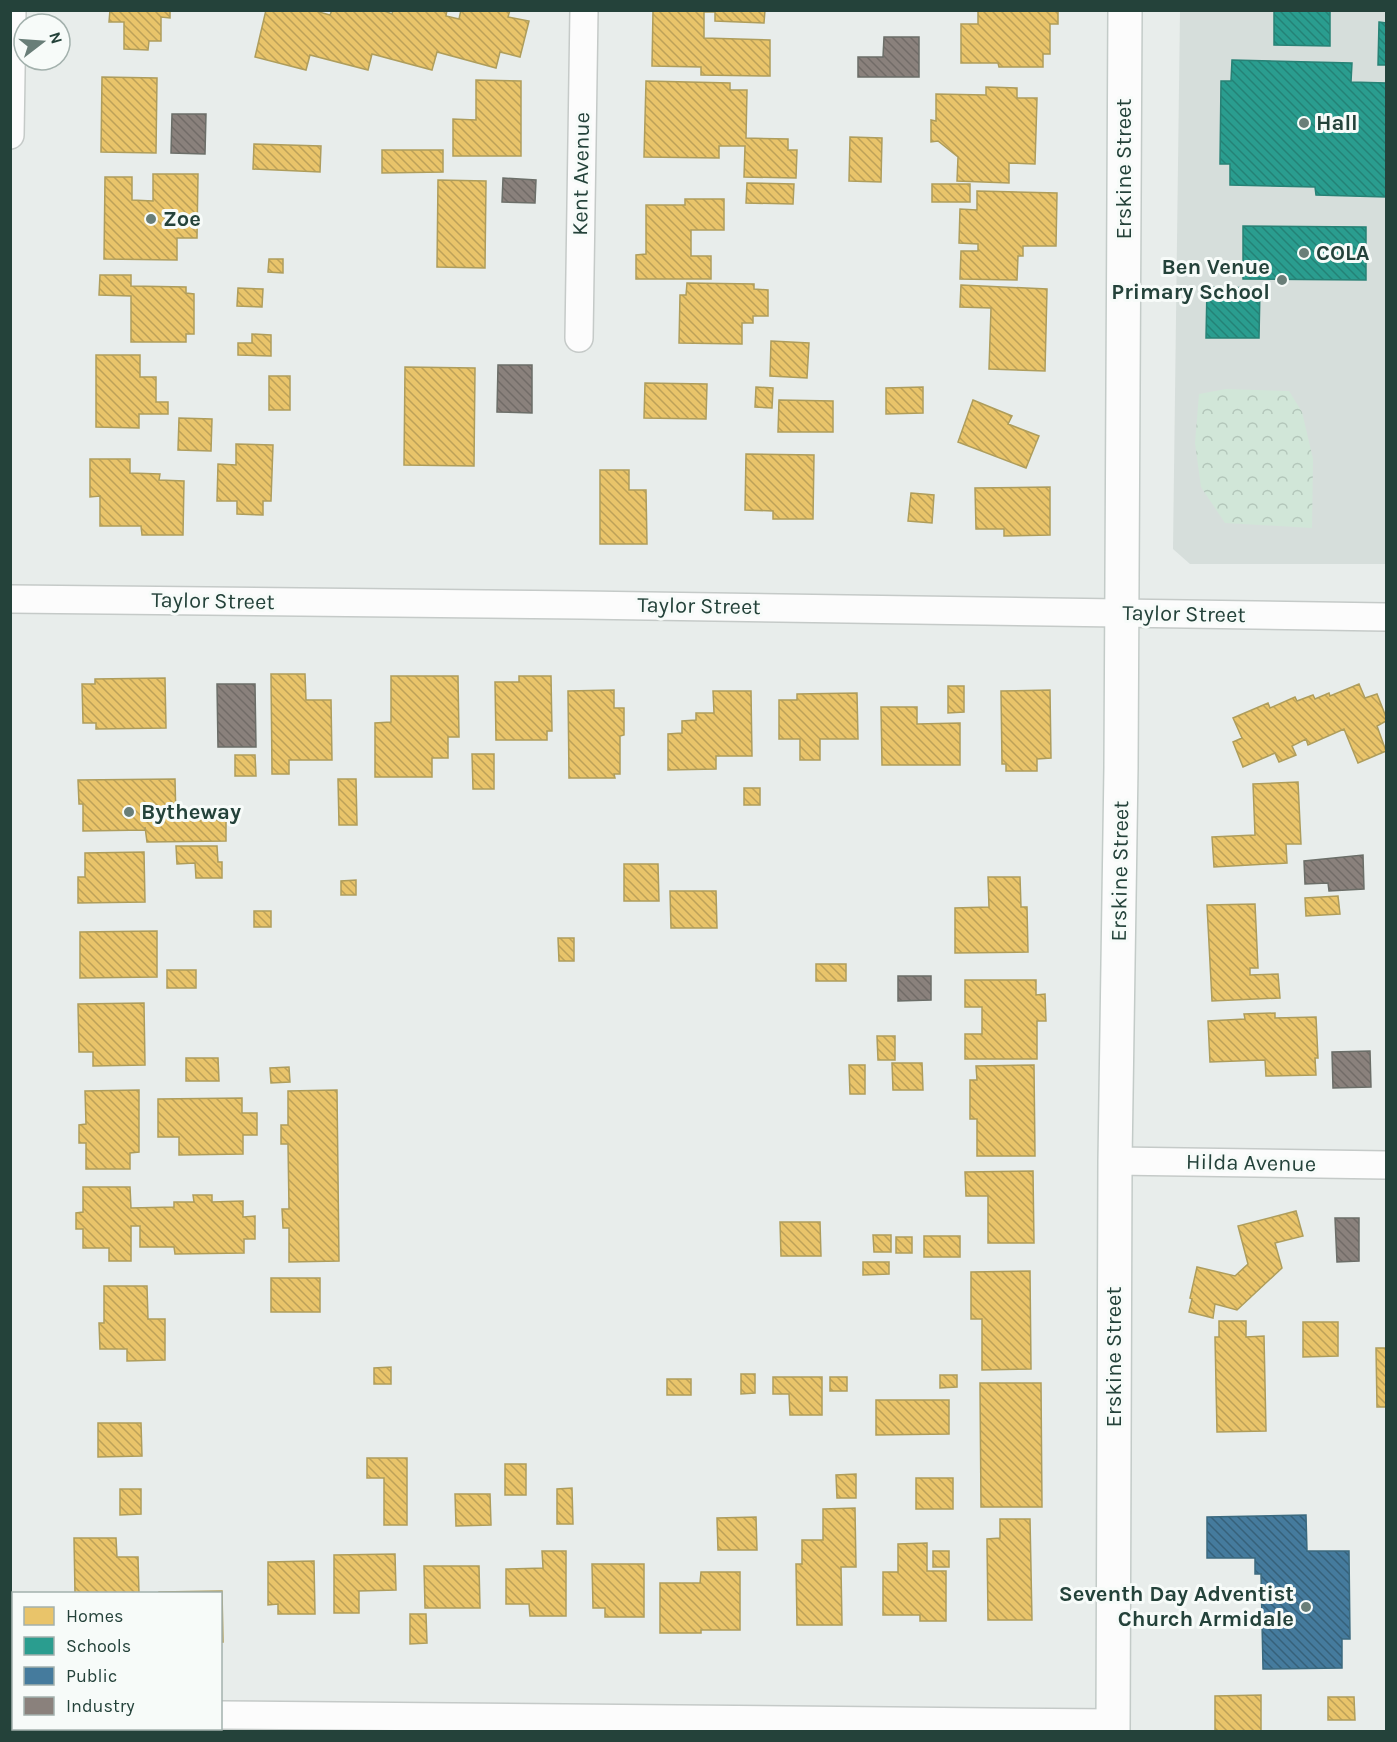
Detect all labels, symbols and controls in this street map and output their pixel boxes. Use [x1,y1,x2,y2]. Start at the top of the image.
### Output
north arrow [12,12,72,72]
text: N [45,29,67,46]
street label: Erskine Street [1111,98,1137,240]
place label: Hall [1316,110,1358,136]
street label: Kent Avenue [567,112,595,236]
marker: Hall [1297,116,1311,130]
place label: Zoe [163,206,201,232]
marker: Zoe [144,212,158,226]
place label: COLA [1316,240,1370,266]
marker: COLA [1297,246,1311,260]
place label: Ben Venue Primary School [1111,254,1270,305]
marker: Ben Venue Primary School [1275,273,1289,287]
street label: Taylor Street [151,587,275,615]
street label: Taylor Street [637,592,761,620]
street label: Taylor Street [1122,600,1246,628]
place label: Bytheway [141,799,241,825]
street label: Erskine Street [1106,800,1134,942]
marker: Bytheway [122,805,136,819]
street label: Hilda Avenue [1186,1149,1316,1177]
street label: Erskine Street [1101,1286,1127,1428]
place label: Seventh Day Adventist Church Armidale [1059,1581,1294,1632]
legend [12,1592,222,1730]
marker: Seventh Day Adventist Church Armidale [1299,1600,1313,1614]
text: Homes [66,1605,123,1627]
text: Schools [66,1635,131,1657]
text: Public [66,1665,117,1687]
text: Industry [66,1695,135,1717]

